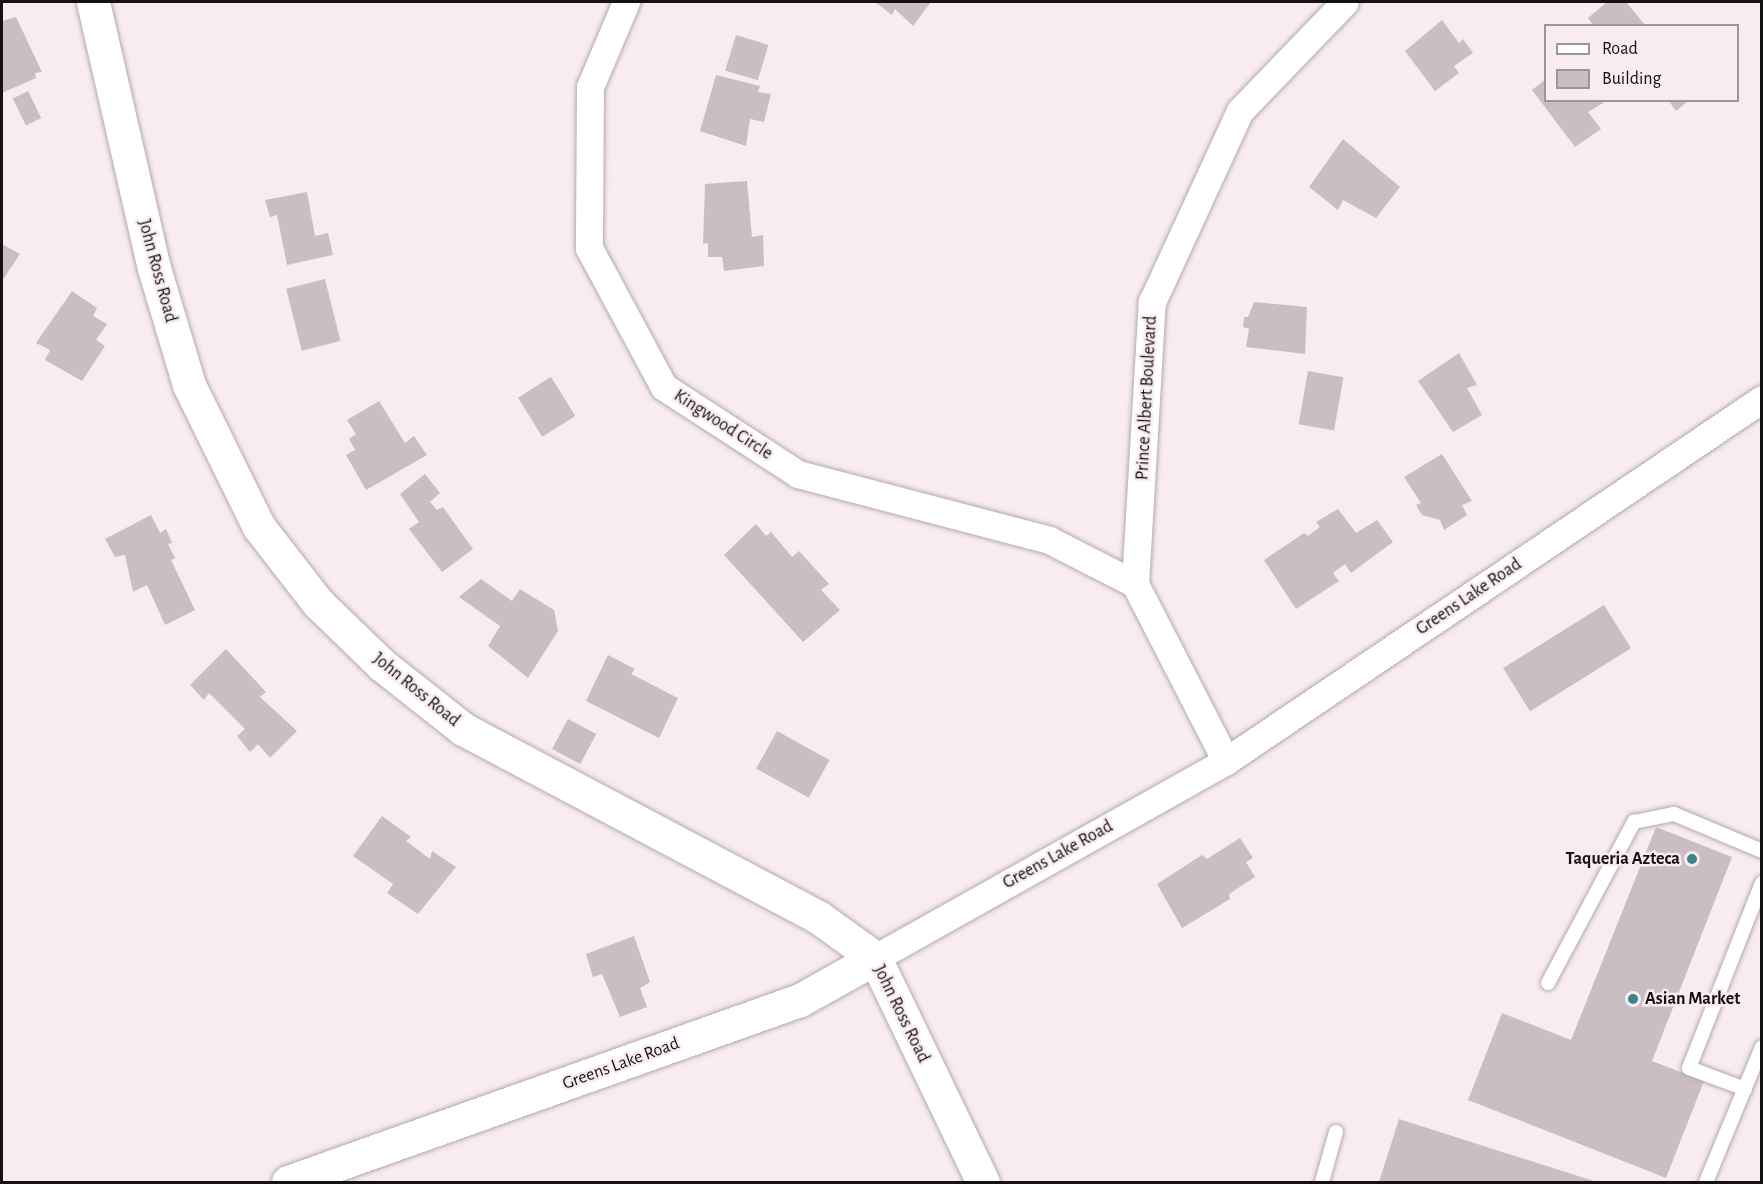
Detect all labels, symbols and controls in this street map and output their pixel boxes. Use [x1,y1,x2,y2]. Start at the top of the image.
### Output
legend [1544,24,1739,102]
text: Road [1602,40,1638,58]
text: Building [1602,70,1661,88]
street label: John Ross Road [133,217,181,325]
street label: Prince Albert Boulevard [1132,315,1162,481]
street label: Kingwood Circle [670,385,776,465]
street label: Greens Lake Road [1412,554,1526,640]
street label: John Ross Road [368,648,464,732]
street label: Greens Lake Road [999,816,1117,894]
place label: Taqueria Azteca [1566,848,1680,870]
marker: Taqueria Azteca [1685,852,1699,866]
street label: John Ross Road [868,962,934,1066]
place label: Asian Market [1645,988,1740,1010]
marker: Asian Market [1626,992,1640,1006]
street label: Greens Lake Road [560,1033,682,1095]

